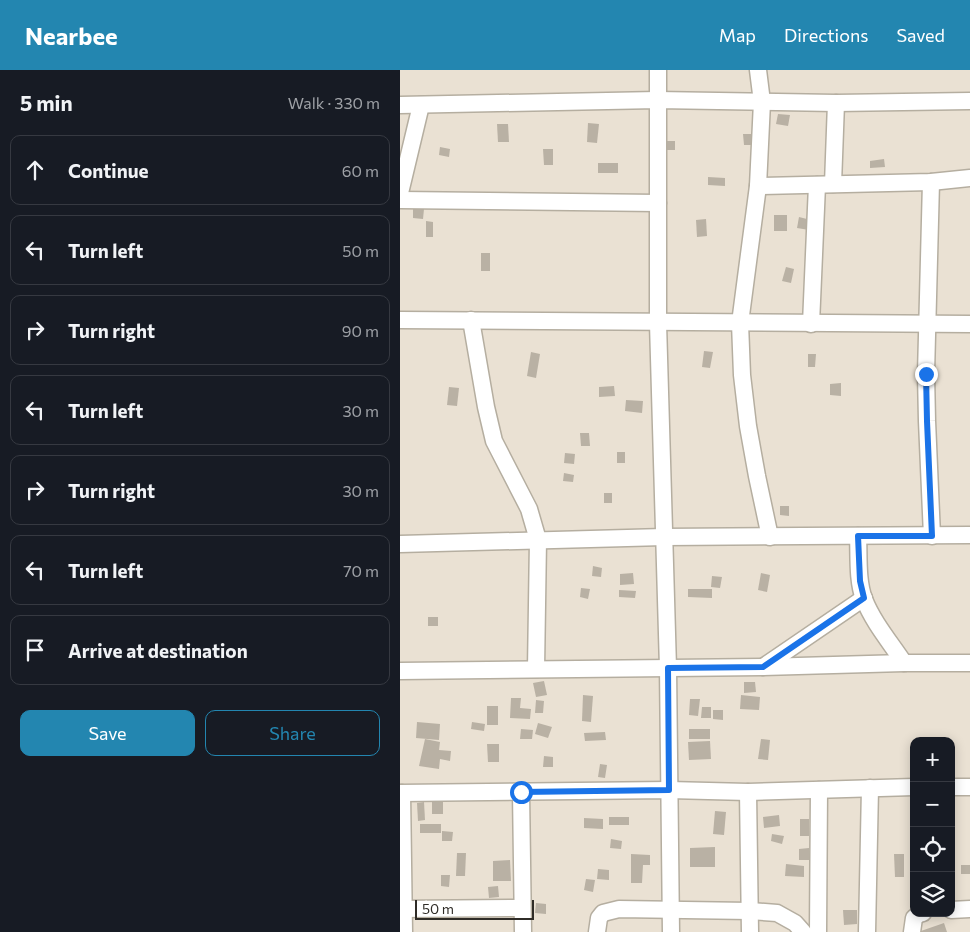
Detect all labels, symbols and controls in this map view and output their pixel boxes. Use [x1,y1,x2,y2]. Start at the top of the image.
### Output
text: Nearbee [25,21,118,50]
text: Map [719,24,756,46]
text: Directions [784,24,868,46]
text: Saved [896,24,945,46]
text: 5 min [20,90,73,115]
text: Walk · 330 m [288,93,380,112]
icon: ahead [21,156,49,184]
text: Continue [68,159,148,182]
text: 60 m [342,161,379,180]
icon: left [21,236,49,264]
text: Turn left [68,239,143,262]
text: 50 m [342,241,379,260]
icon: right [21,316,49,344]
text: Turn right [68,319,155,342]
text: 90 m [342,321,379,340]
route end [915,363,938,386]
icon: left [21,396,49,424]
text: Turn left [68,399,143,422]
text: 30 m [342,401,379,420]
icon: right [21,476,49,504]
text: Turn right [68,479,155,502]
text: 30 m [342,481,379,500]
icon: left [21,556,49,584]
text: Turn left [68,559,143,582]
text: 70 m [343,561,379,580]
icon: arrive [21,636,49,664]
text: Arrive at destination [68,639,248,662]
button: Save [20,710,195,756]
button: Share [205,710,380,756]
map controls [910,737,955,917]
button: + [910,737,955,782]
route start [510,781,533,804]
button: − [910,782,955,827]
button: locate [910,827,955,872]
button: layers [910,872,955,917]
scale bar [415,897,534,920]
text: 50 m [422,900,454,917]

